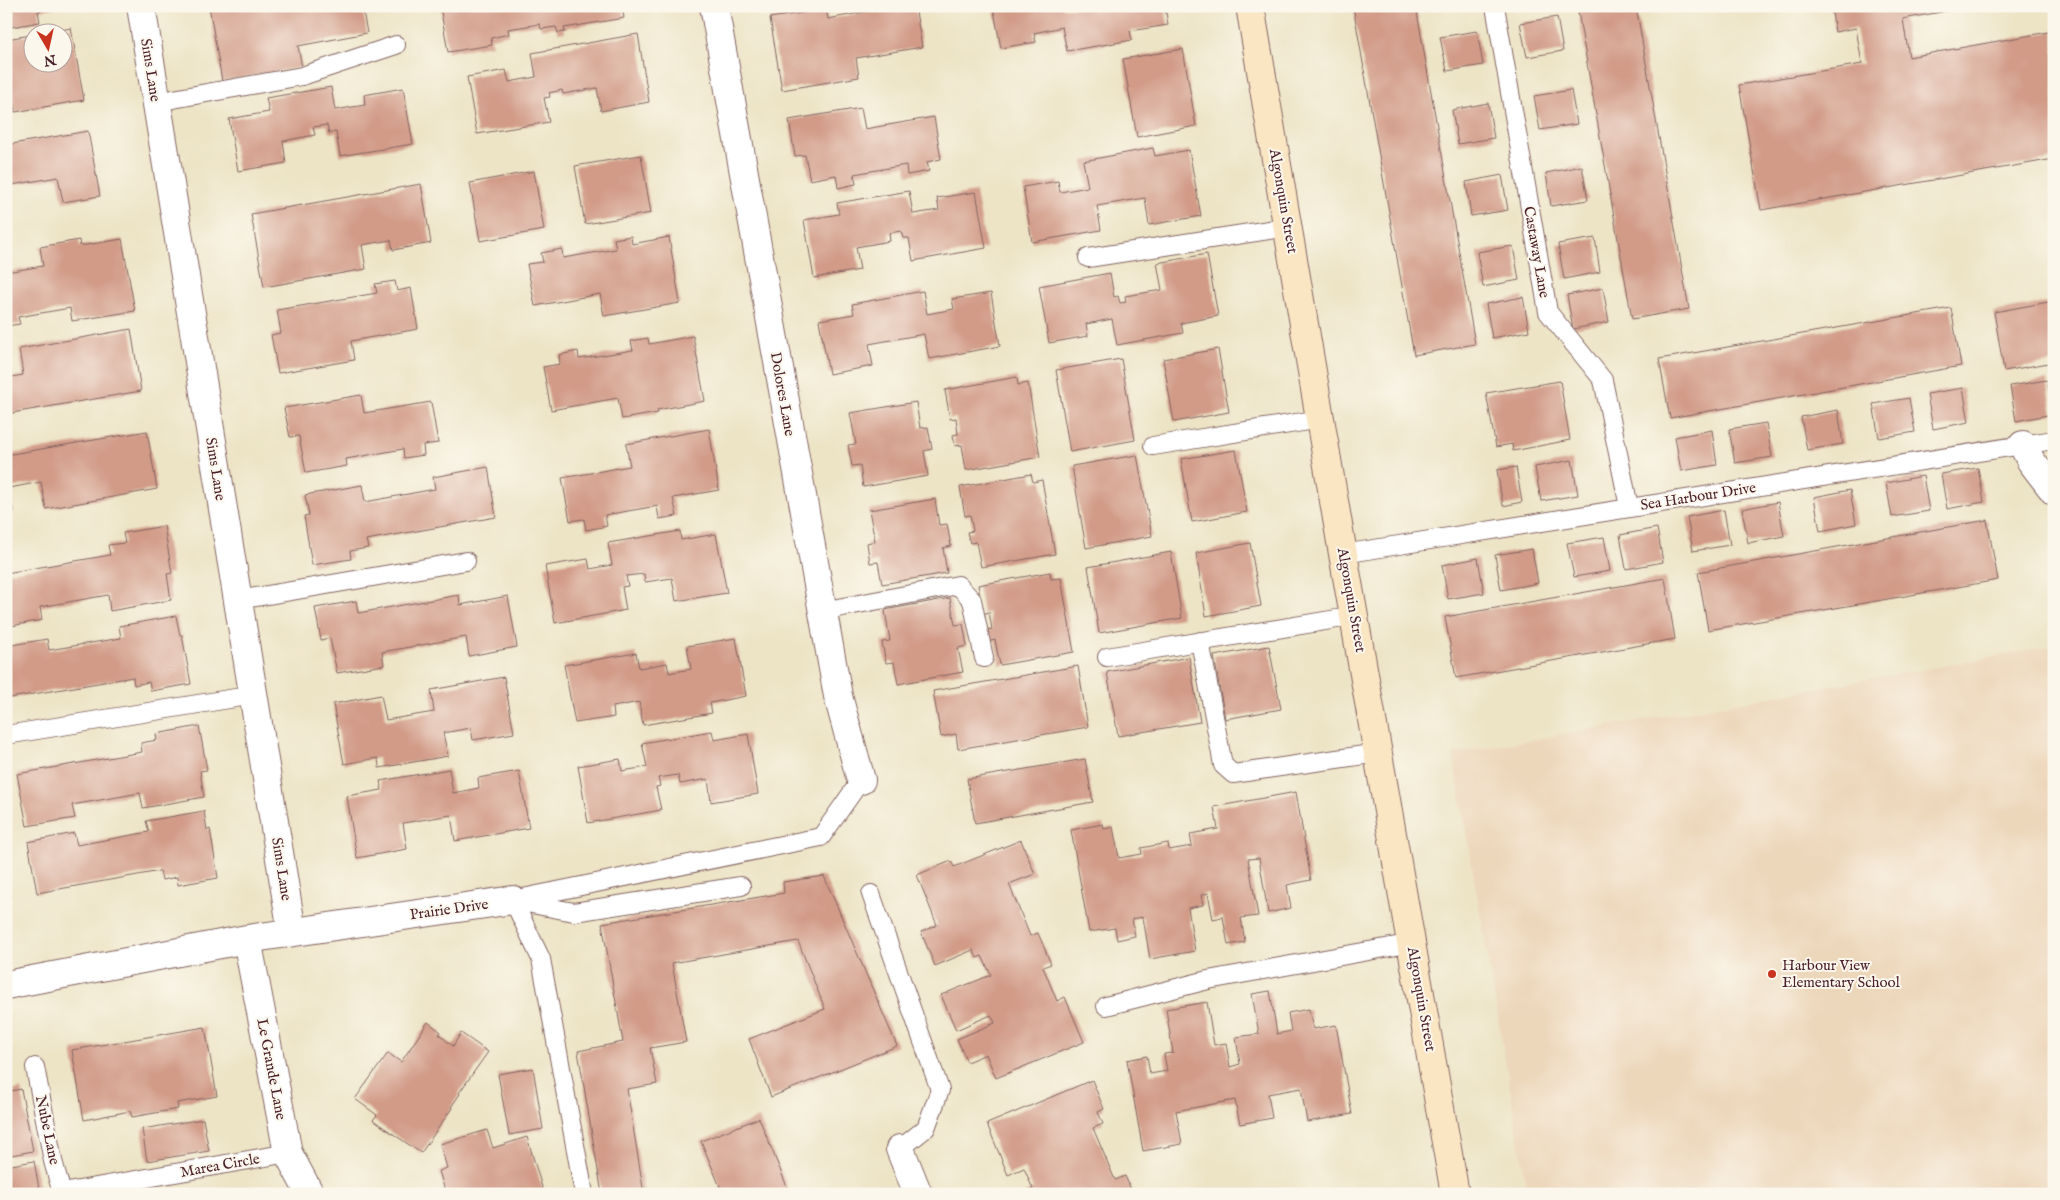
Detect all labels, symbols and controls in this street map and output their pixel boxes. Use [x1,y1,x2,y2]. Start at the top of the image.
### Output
north arrow [22,22,72,72]
street label: Sims Lane [136,37,165,103]
text: N [42,50,58,70]
street label: Algonquin Street [1265,146,1302,255]
street label: Castaway Lane [1519,205,1554,300]
street label: Dolores Lane [766,351,799,438]
street label: Sims Lane [201,436,230,502]
street label: Sea Harbour Drive [1639,478,1757,515]
street label: Algonquin Street [1333,545,1370,654]
street label: Sims Lane [267,836,296,902]
street label: Prairie Drive [409,895,490,924]
street label: Algonquin Street [1403,944,1440,1053]
place label: Harbour View Elementary School [1782,956,1901,992]
marker: Harbour View Elementary School [1766,968,1778,980]
street label: Le Grande Lane [252,1017,291,1122]
street label: Nube Lane [31,1094,64,1167]
street label: Marea Circle [179,1149,261,1182]

